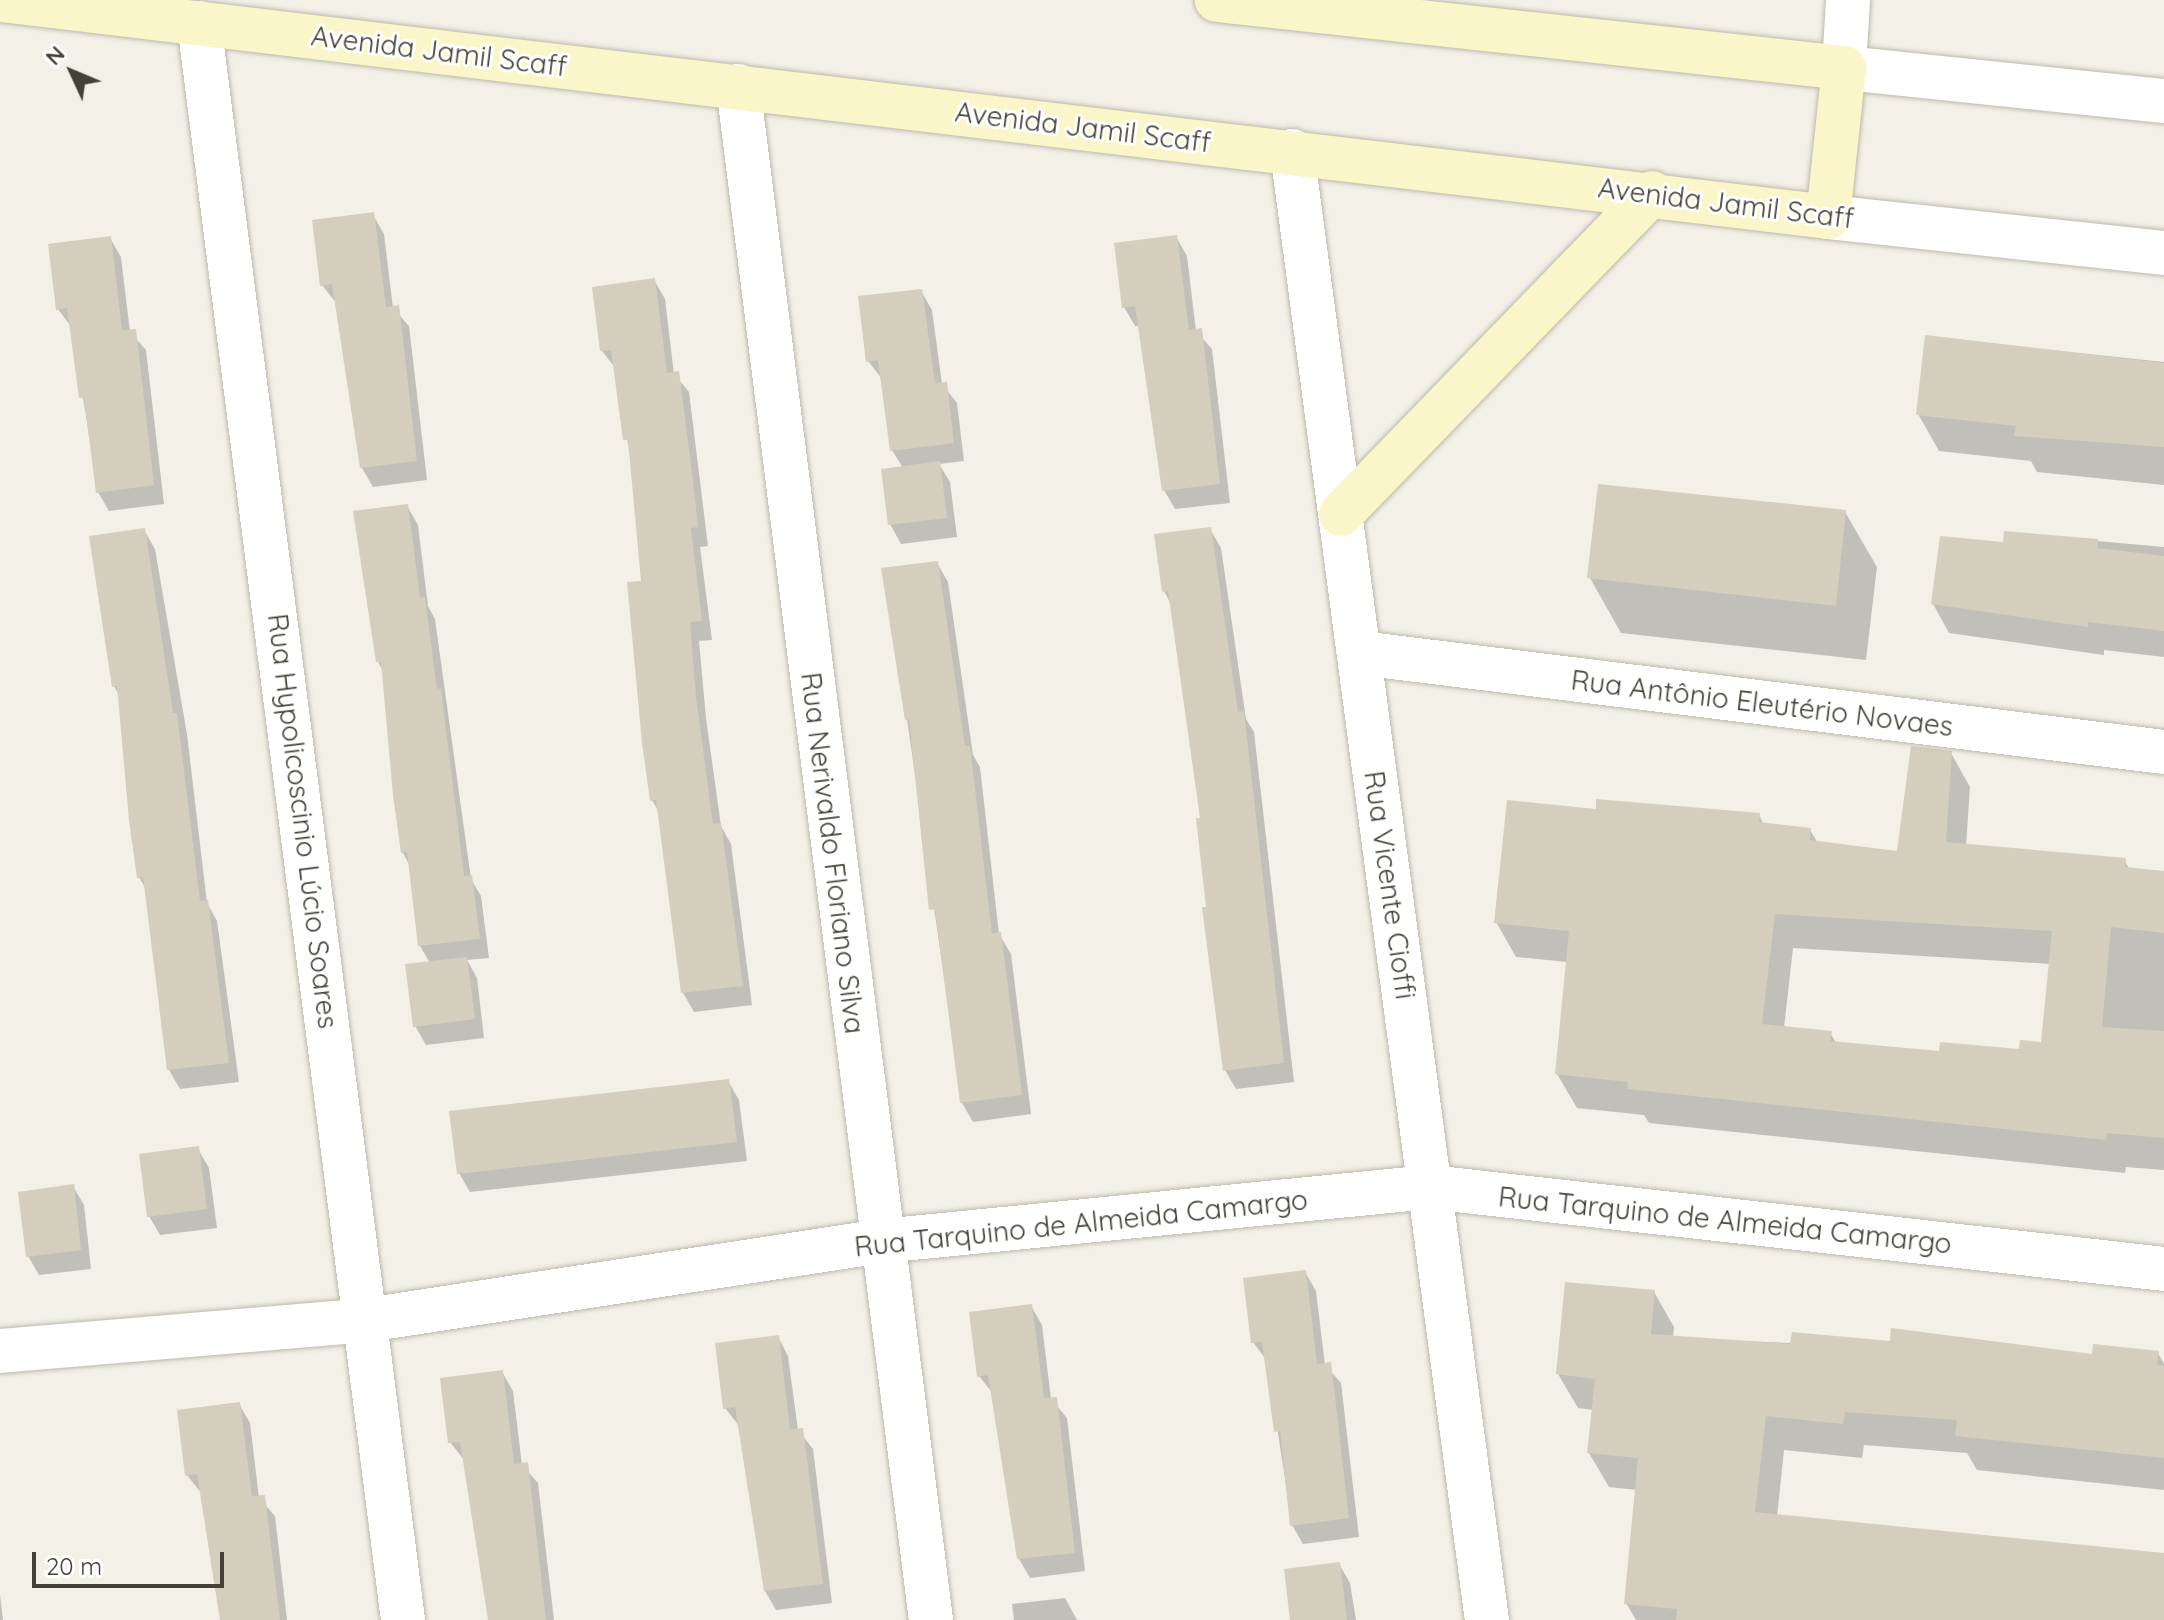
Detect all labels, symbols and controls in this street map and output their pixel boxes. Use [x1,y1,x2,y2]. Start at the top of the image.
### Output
street label: Avenida Jamil Scaff [309,19,569,83]
north arrow [32,32,112,112]
text: N [39,40,70,71]
street label: Avenida Jamil Scaff [953,95,1213,159]
street label: Avenida Jamil Scaff [1596,171,1856,235]
street label: Rua Hypolicoscinio Lúcio Soares [261,612,345,1030]
street label: Rua Antônio Eleutério Novaes [1569,663,1955,743]
street label: Rua Nerivaldo Floriano Silva [794,670,872,1036]
street label: Rua Vicente Cioffi [1357,769,1423,1001]
street label: Rua Tarquino de Almeida Camargo [1497,1179,1953,1261]
street label: Rua Tarquino de Almeida Camargo [853,1182,1309,1264]
scale bar [36,1536,228,1586]
text: 20 m [46,1551,102,1581]

